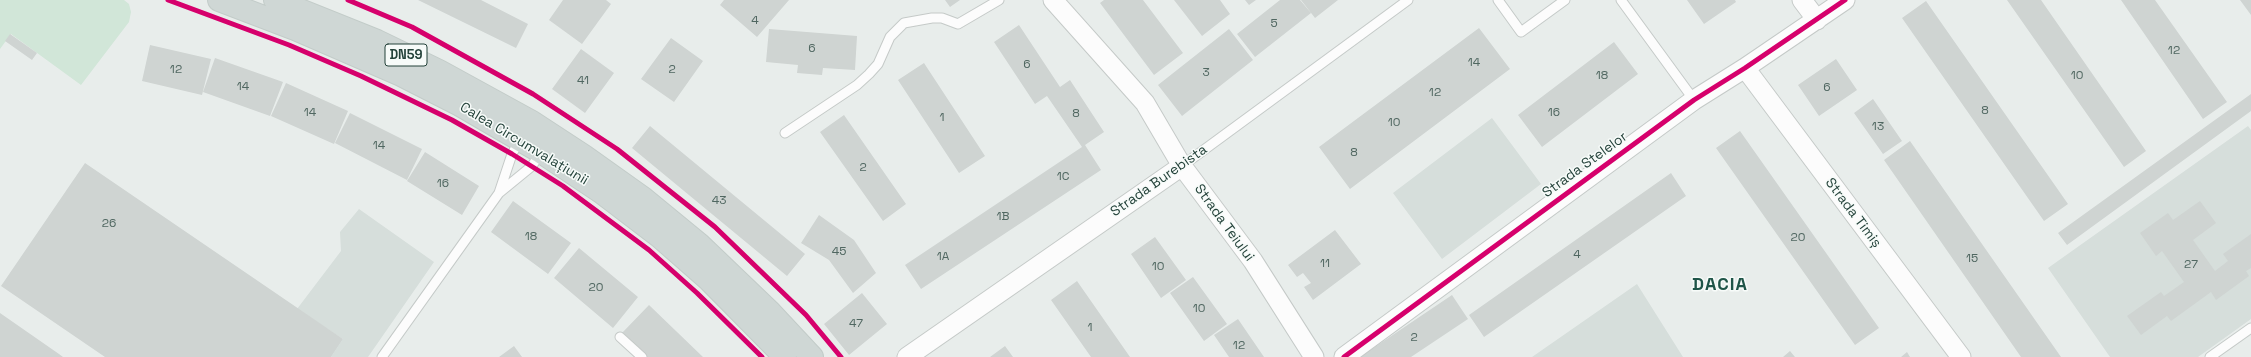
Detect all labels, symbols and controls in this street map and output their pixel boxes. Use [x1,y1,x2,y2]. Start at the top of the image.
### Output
house number: 4 [751,14,759,28]
house number: 5 [1270,17,1278,31]
house number: 6 [808,42,816,56]
road number: DN59 [385,44,427,66]
house number: 12 [2168,44,2180,58]
house number: 14 [1468,56,1480,70]
house number: 6 [1023,58,1031,72]
house number: 12 [170,63,182,77]
house number: 2 [668,63,676,77]
house number: 3 [1202,66,1210,80]
house number: 18 [1596,69,1608,83]
house number: 10 [2071,69,2083,83]
house number: 41 [577,74,589,88]
house number: 14 [237,80,249,94]
house number: 6 [1823,81,1831,95]
house number: 12 [1429,86,1441,100]
street label: Calea Circumvalațiunii [457,99,591,189]
house number: 8 [1981,104,1989,118]
house number: 14 [304,106,316,120]
house number: 16 [1548,106,1560,120]
house number: 8 [1072,107,1080,121]
house number: 1 [939,111,945,125]
house number: 10 [1388,116,1400,130]
house number: 13 [1872,120,1884,134]
street label: Strada Stelelor [1539,129,1631,201]
house number: 14 [373,139,385,153]
street label: Strada Burebista [1108,141,1210,221]
house number: 8 [1350,146,1358,160]
house number: 2 [859,161,867,175]
house number: 1C [1057,170,1069,184]
street label: Strada Timiș [1821,175,1885,251]
house number: 16 [437,177,449,191]
street label: Strada Teiului [1190,181,1258,265]
house number: 43 [712,194,726,208]
house number: 1B [997,210,1009,224]
house number: 26 [102,217,116,231]
house number: 18 [525,230,537,244]
house number: 20 [1791,231,1805,245]
house number: 45 [832,245,846,259]
house number: 4 [1573,248,1581,262]
house number: 1A [937,250,949,264]
house number: 15 [1966,252,1978,266]
house number: 11 [1320,257,1330,271]
house number: 27 [2184,258,2198,272]
house number: 10 [1152,260,1164,274]
district label: DACIA [1692,274,1748,296]
house number: 20 [589,281,603,295]
house number: 10 [1193,302,1205,316]
house number: 47 [849,317,863,331]
house number: 1 [1087,321,1093,335]
house number: 2 [1410,331,1418,345]
house number: 12 [1233,339,1245,353]

